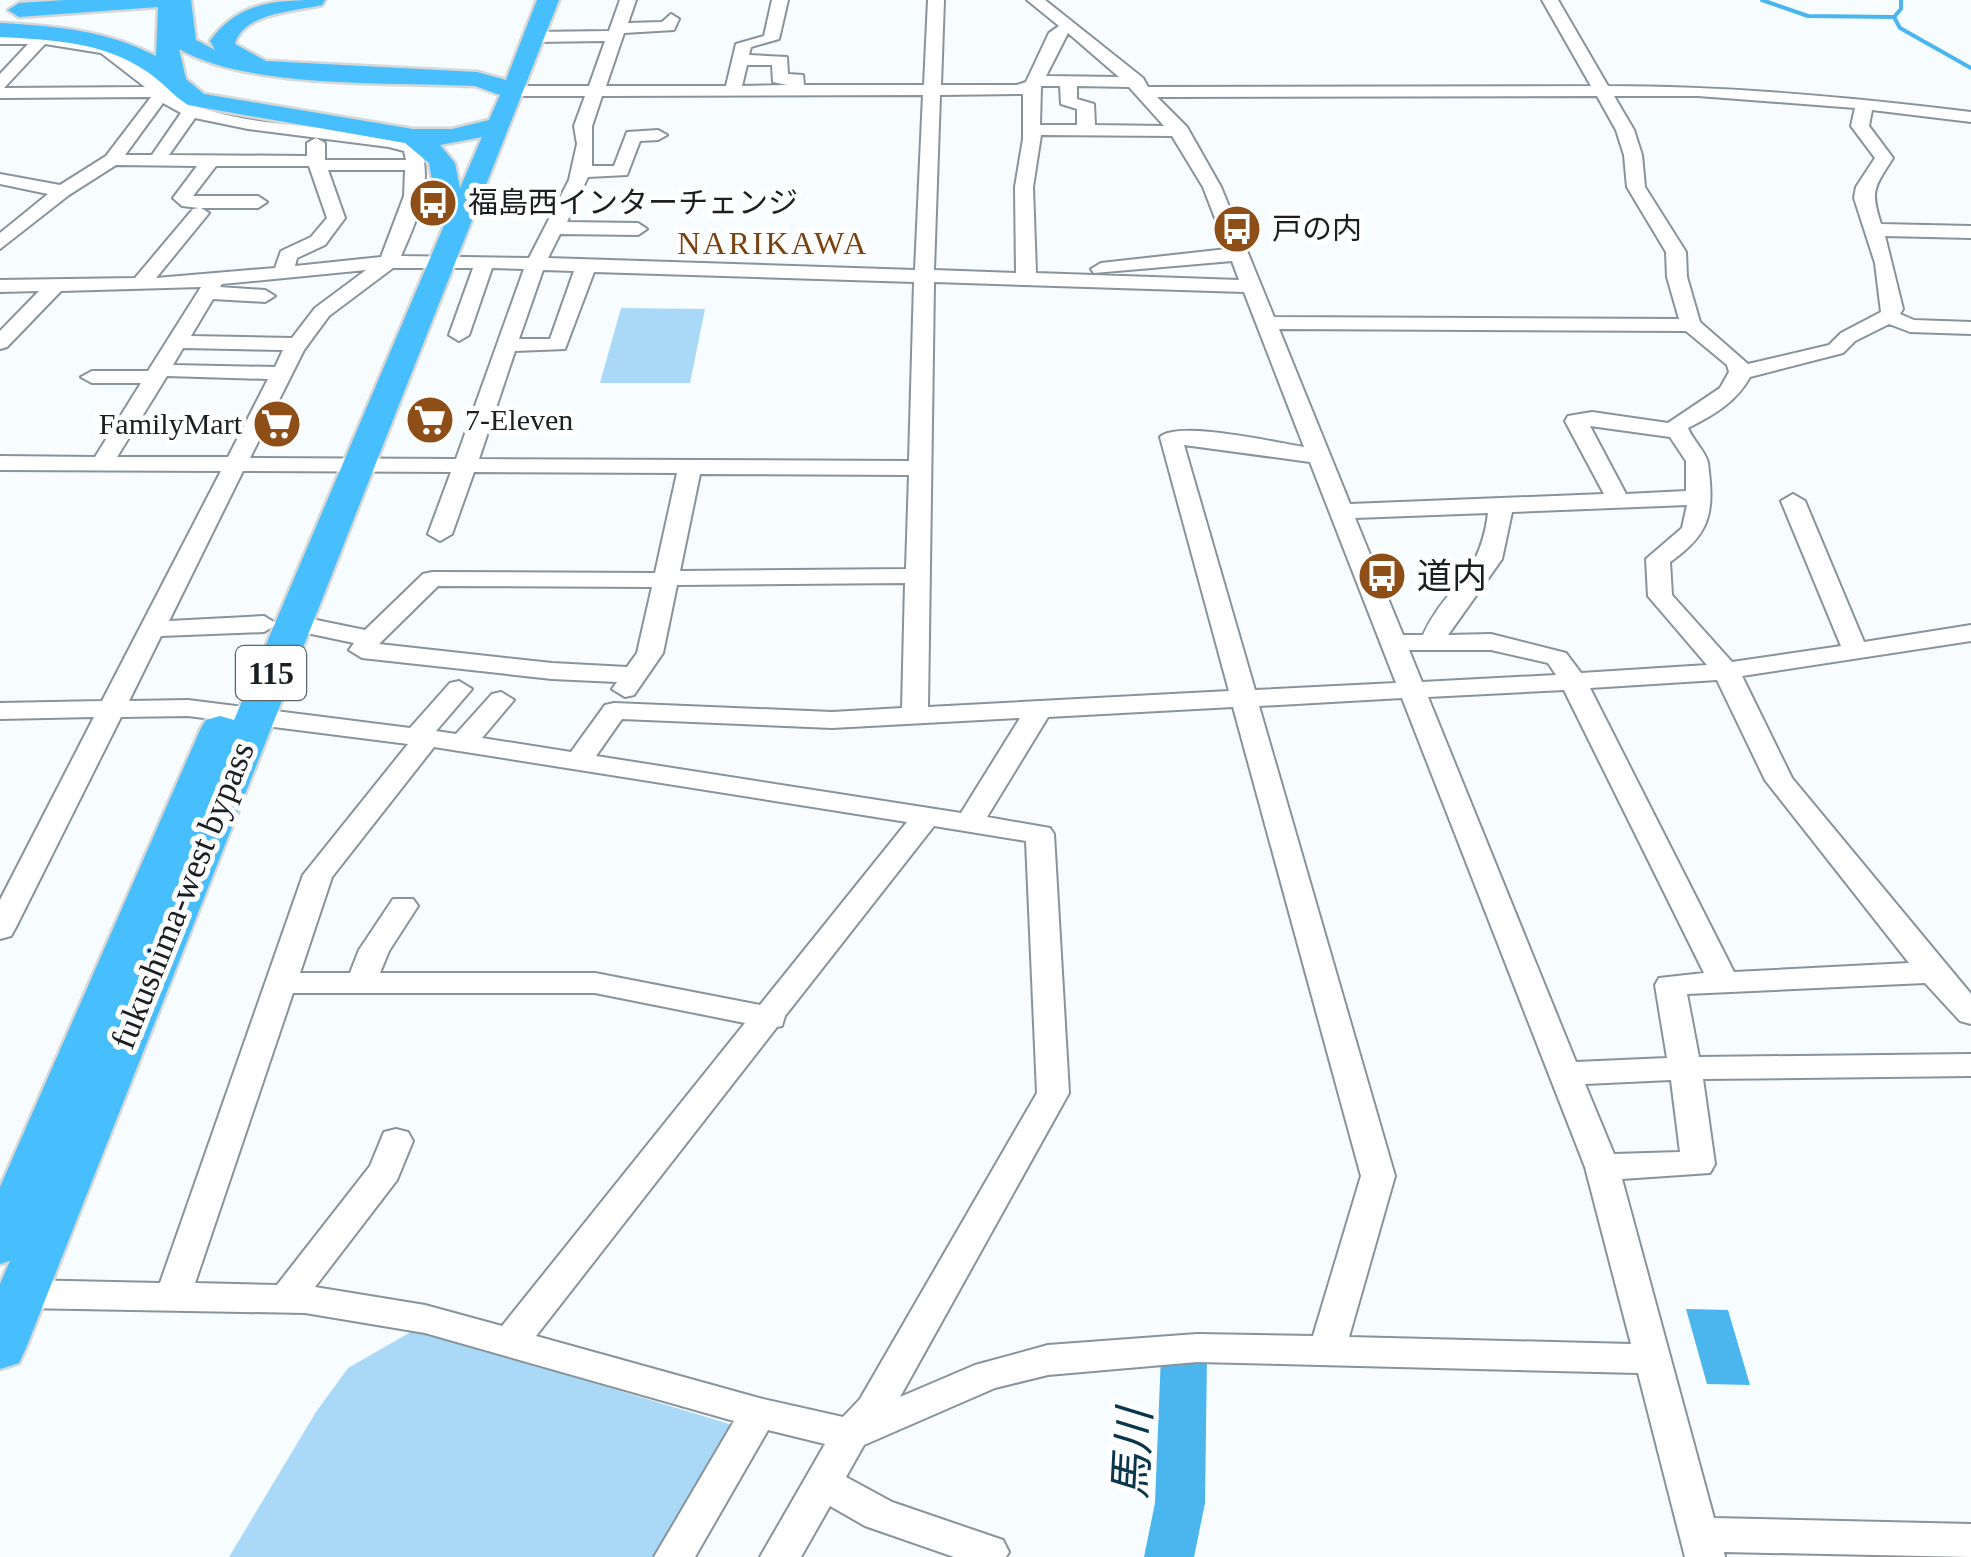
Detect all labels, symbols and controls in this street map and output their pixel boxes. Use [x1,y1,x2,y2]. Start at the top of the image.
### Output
bus stop icon: 福島西インターチェンジ [407,177,459,229]
place label: 福島西インターチェンジ [468,186,798,219]
bus stop icon: 戸の内 [1211,203,1263,255]
place label: 戸の内 [1272,212,1362,245]
district label: NARIKAWA [677,225,869,261]
supermarket icon: 7-Eleven [404,394,456,446]
supermarket icon: FamilyMart [251,398,303,450]
place label: 7-Eleven [465,403,573,436]
place label: FamilyMart [99,407,243,440]
bus stop icon: 道内 [1356,550,1408,602]
place label: 道内 [1417,557,1487,596]
road number: 115 [236,646,306,700]
street label: fukushima-west bypass [103,736,262,1054]
water label: 馬川 [1106,1404,1161,1500]

